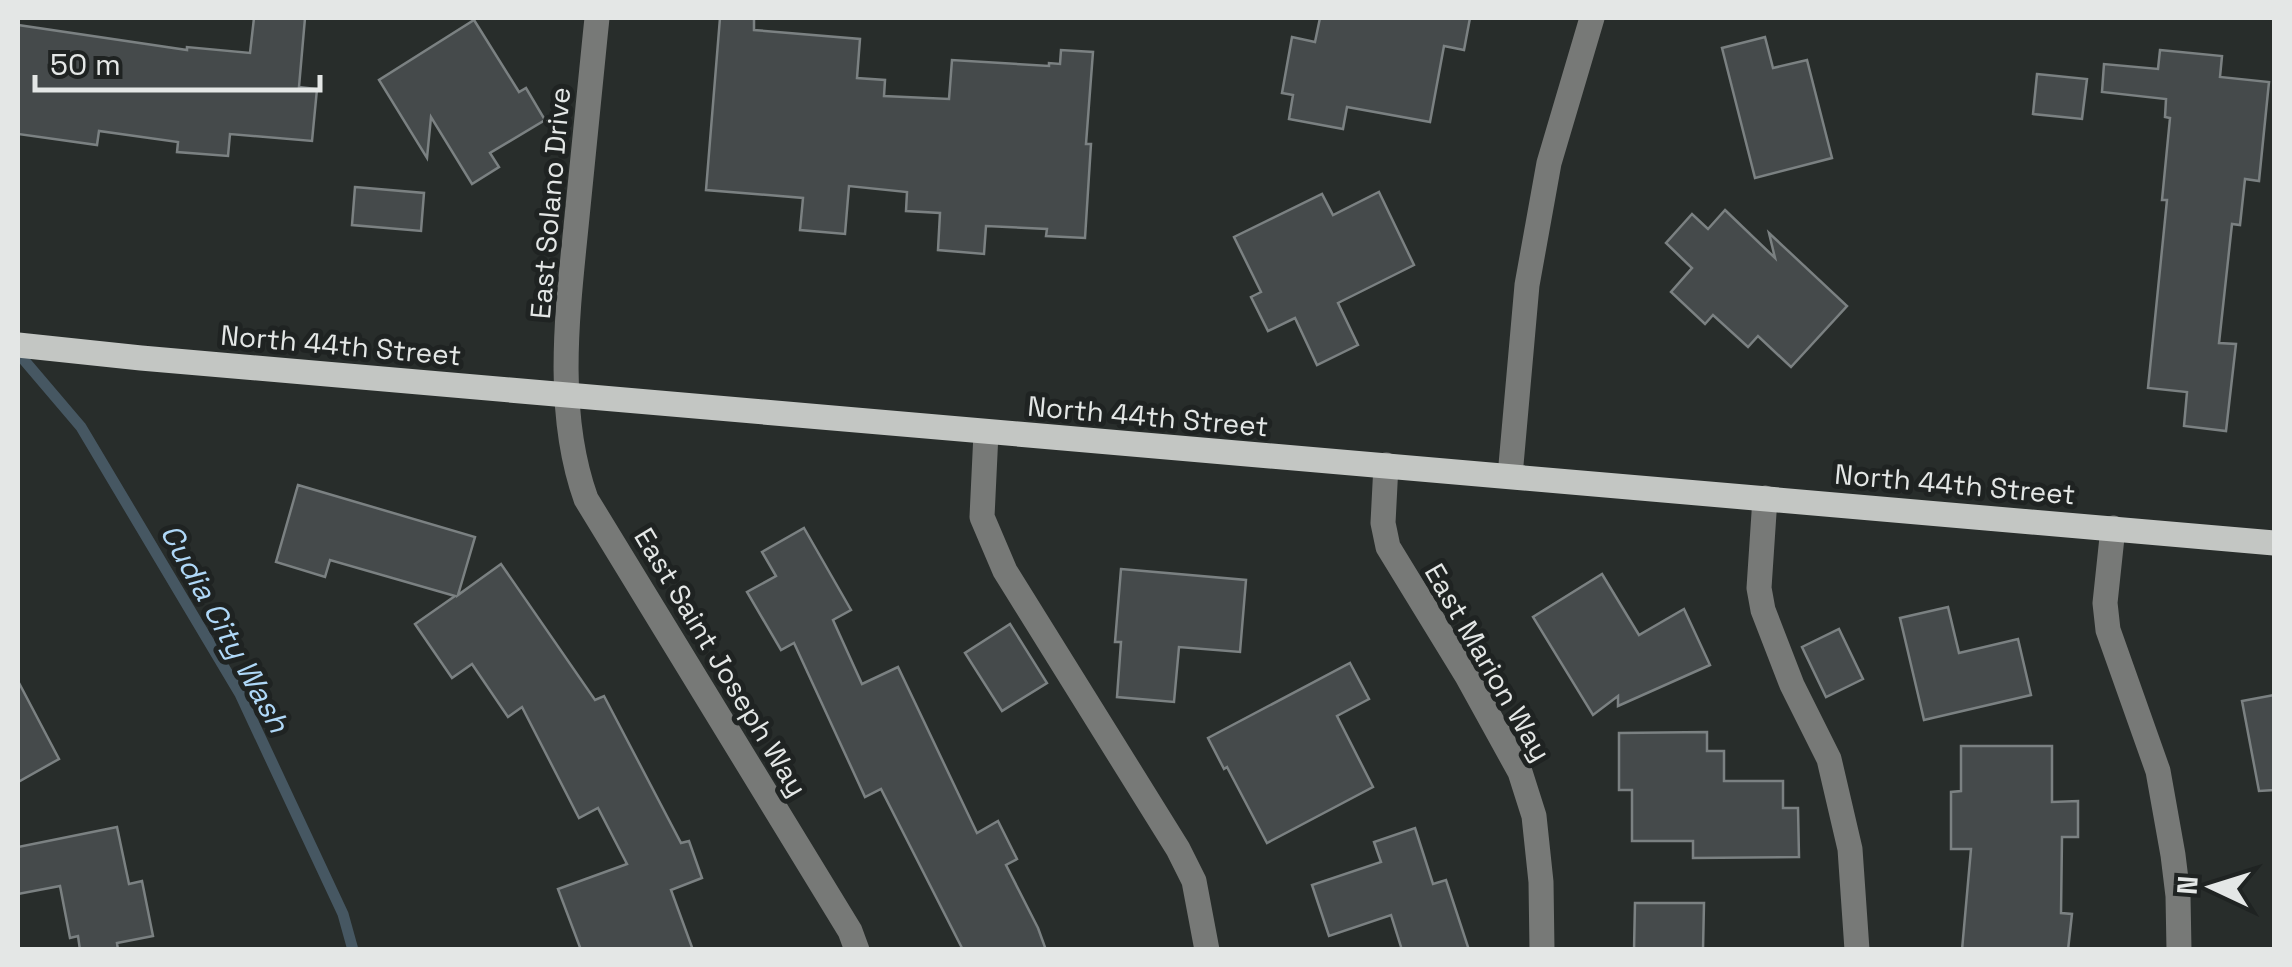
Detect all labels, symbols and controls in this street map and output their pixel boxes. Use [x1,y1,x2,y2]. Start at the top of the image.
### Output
scale bar [35,30,320,92]
text: 50 m [50,45,121,84]
street label: East Solano Drive [522,86,578,320]
street label: North 44th Street [219,317,463,373]
street label: North 44th Street [1026,388,1270,444]
street label: North 44th Street [1833,456,2077,512]
water label: Cudia City Wash [152,517,299,740]
street label: East Saint Joseph Way [627,521,815,803]
street label: East Marion Way [1417,557,1559,767]
north arrow [2162,837,2262,937]
text: N [2168,875,2206,896]

